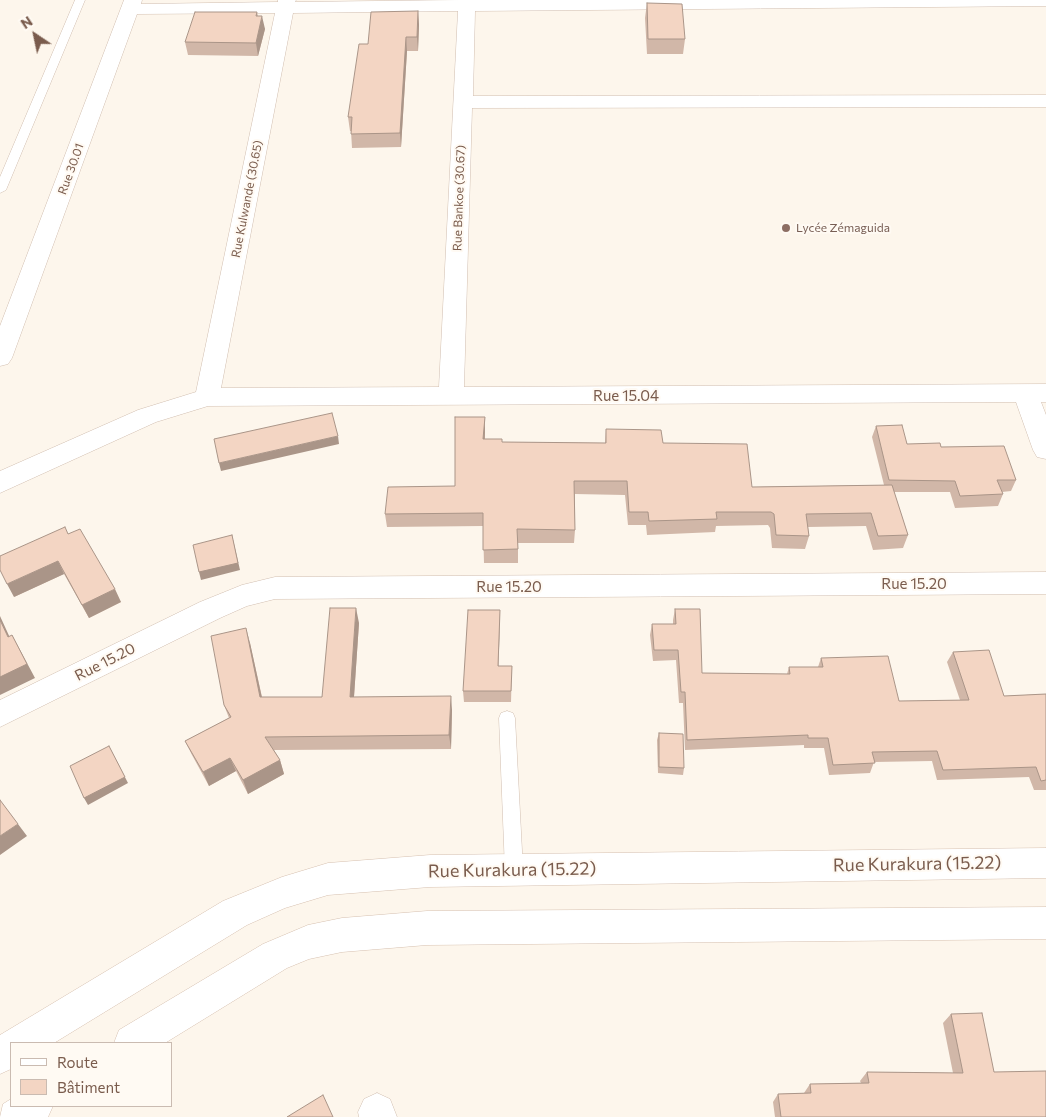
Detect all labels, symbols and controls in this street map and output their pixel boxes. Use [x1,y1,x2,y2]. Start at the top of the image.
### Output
north arrow [10,10,60,60]
text: N [17,12,35,32]
street label: Rue Kulwande (30.65) [229,139,265,259]
street label: Rue 30.01 [55,141,87,197]
street label: Rue Bankoe (30.67) [450,145,468,251]
place label: Lycée Zémaguida [796,221,890,235]
marker: Lycée Zémaguida [780,222,792,234]
street label: Rue 15.04 [593,387,659,405]
street label: Rue 15.20 [881,575,947,593]
street label: Rue 15.20 [476,578,542,596]
street label: Rue 15.20 [72,639,138,685]
street label: Rue Kurakura (15.22) [833,852,1001,876]
street label: Rue Kurakura (15.22) [428,858,596,882]
legend [10,1042,172,1107]
text: Route [57,1053,98,1071]
text: Bâtiment [57,1078,120,1096]

